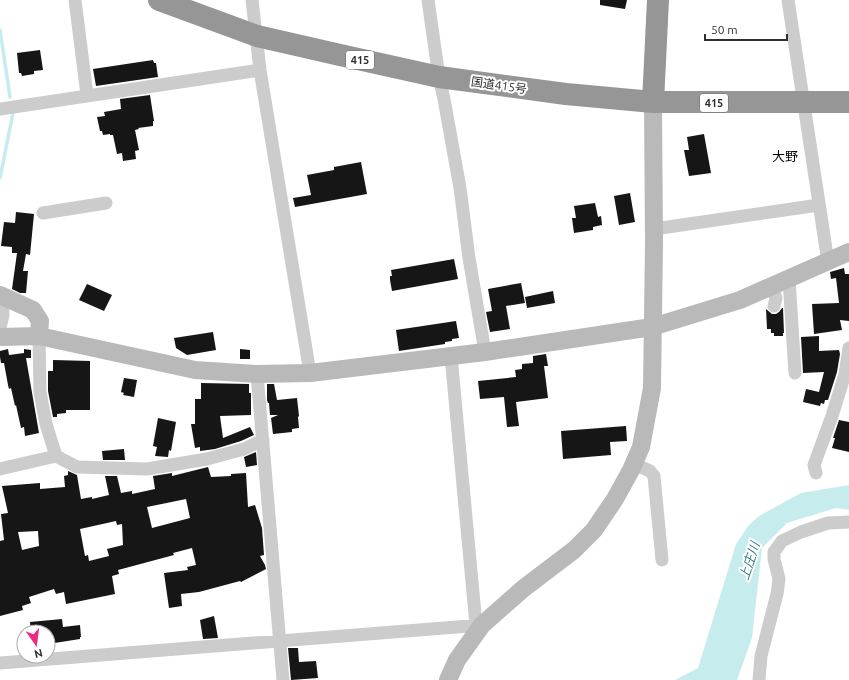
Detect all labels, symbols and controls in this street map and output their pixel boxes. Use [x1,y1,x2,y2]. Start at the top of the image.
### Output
scale bar [705,16,787,42]
text: 50 m [711,23,738,36]
road number: 415 [346,51,374,69]
street label: 国道415号 [470,75,528,95]
road number: 415 [700,94,728,112]
district label: 大野 [772,149,798,163]
water label: 上庄川 [736,538,762,582]
north arrow [16,624,56,664]
text: N [33,647,44,661]

